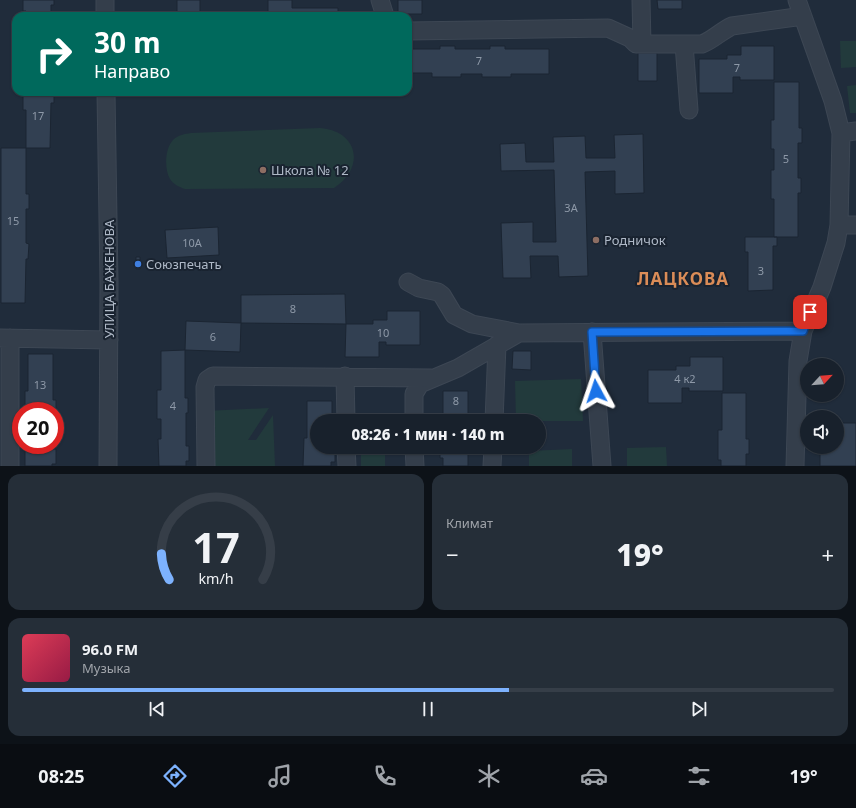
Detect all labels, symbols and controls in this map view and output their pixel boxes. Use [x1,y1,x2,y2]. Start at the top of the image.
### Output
text: 30 m [94,23,161,61]
icon: right [28,28,80,80]
house number: 7 [476,53,482,68]
text: Направо [94,59,170,83]
house number: 7 [734,60,740,75]
house number: 17 [32,108,44,123]
house number: 5 [783,151,789,166]
place label: Школа № 12 [271,161,349,179]
marker: Школа № 12 [258,165,268,175]
house number: 3А [564,200,579,215]
house number: 15 [7,213,19,228]
street label: УЛИЦА БАЖЕНОВА [100,219,118,338]
place label: Родничок [604,231,666,249]
house number: 10А [182,235,203,250]
marker: Родничок [591,235,601,245]
place label: Союзпечать [146,255,222,273]
marker: Союзпечать [133,259,143,269]
house number: 3 [758,263,764,278]
district label: ЛАЦКОВА [637,267,729,290]
pin [793,295,827,329]
house number: 8 [290,301,296,316]
icon: arrive [799,301,821,323]
house number: 10 [377,325,389,340]
house number: 6 [210,329,216,344]
north arrow [800,358,844,402]
map controls [800,358,844,454]
position arrow [575,370,617,412]
house number: 4 к2 [674,371,696,386]
house number: 13 [34,377,46,392]
house number: 8 [453,393,459,408]
house number: 4 [170,398,177,413]
speed limit sign: 20 [12,402,64,454]
button: sound [800,410,844,454]
text: 08:26 · 1 мин · 140 m [351,424,505,444]
text: Климат [446,514,493,532]
text: 17 [192,519,240,575]
text: 19° [616,534,664,575]
text: − [446,539,459,569]
text: + [821,539,834,569]
text: km/h [198,569,234,588]
text: 96.0 FM [82,639,138,659]
text: Музыка [82,659,131,677]
icon: previous [146,698,168,720]
icon: pause [417,698,439,720]
icon: next [688,698,710,720]
icon: directions [161,762,189,790]
icon: music [266,762,294,790]
icon: phone [371,762,399,790]
icon: climate [475,762,503,790]
icon: car [580,762,608,790]
icon: filters [685,762,713,790]
text: 08:25 [38,764,85,788]
text: 19° [789,764,818,788]

